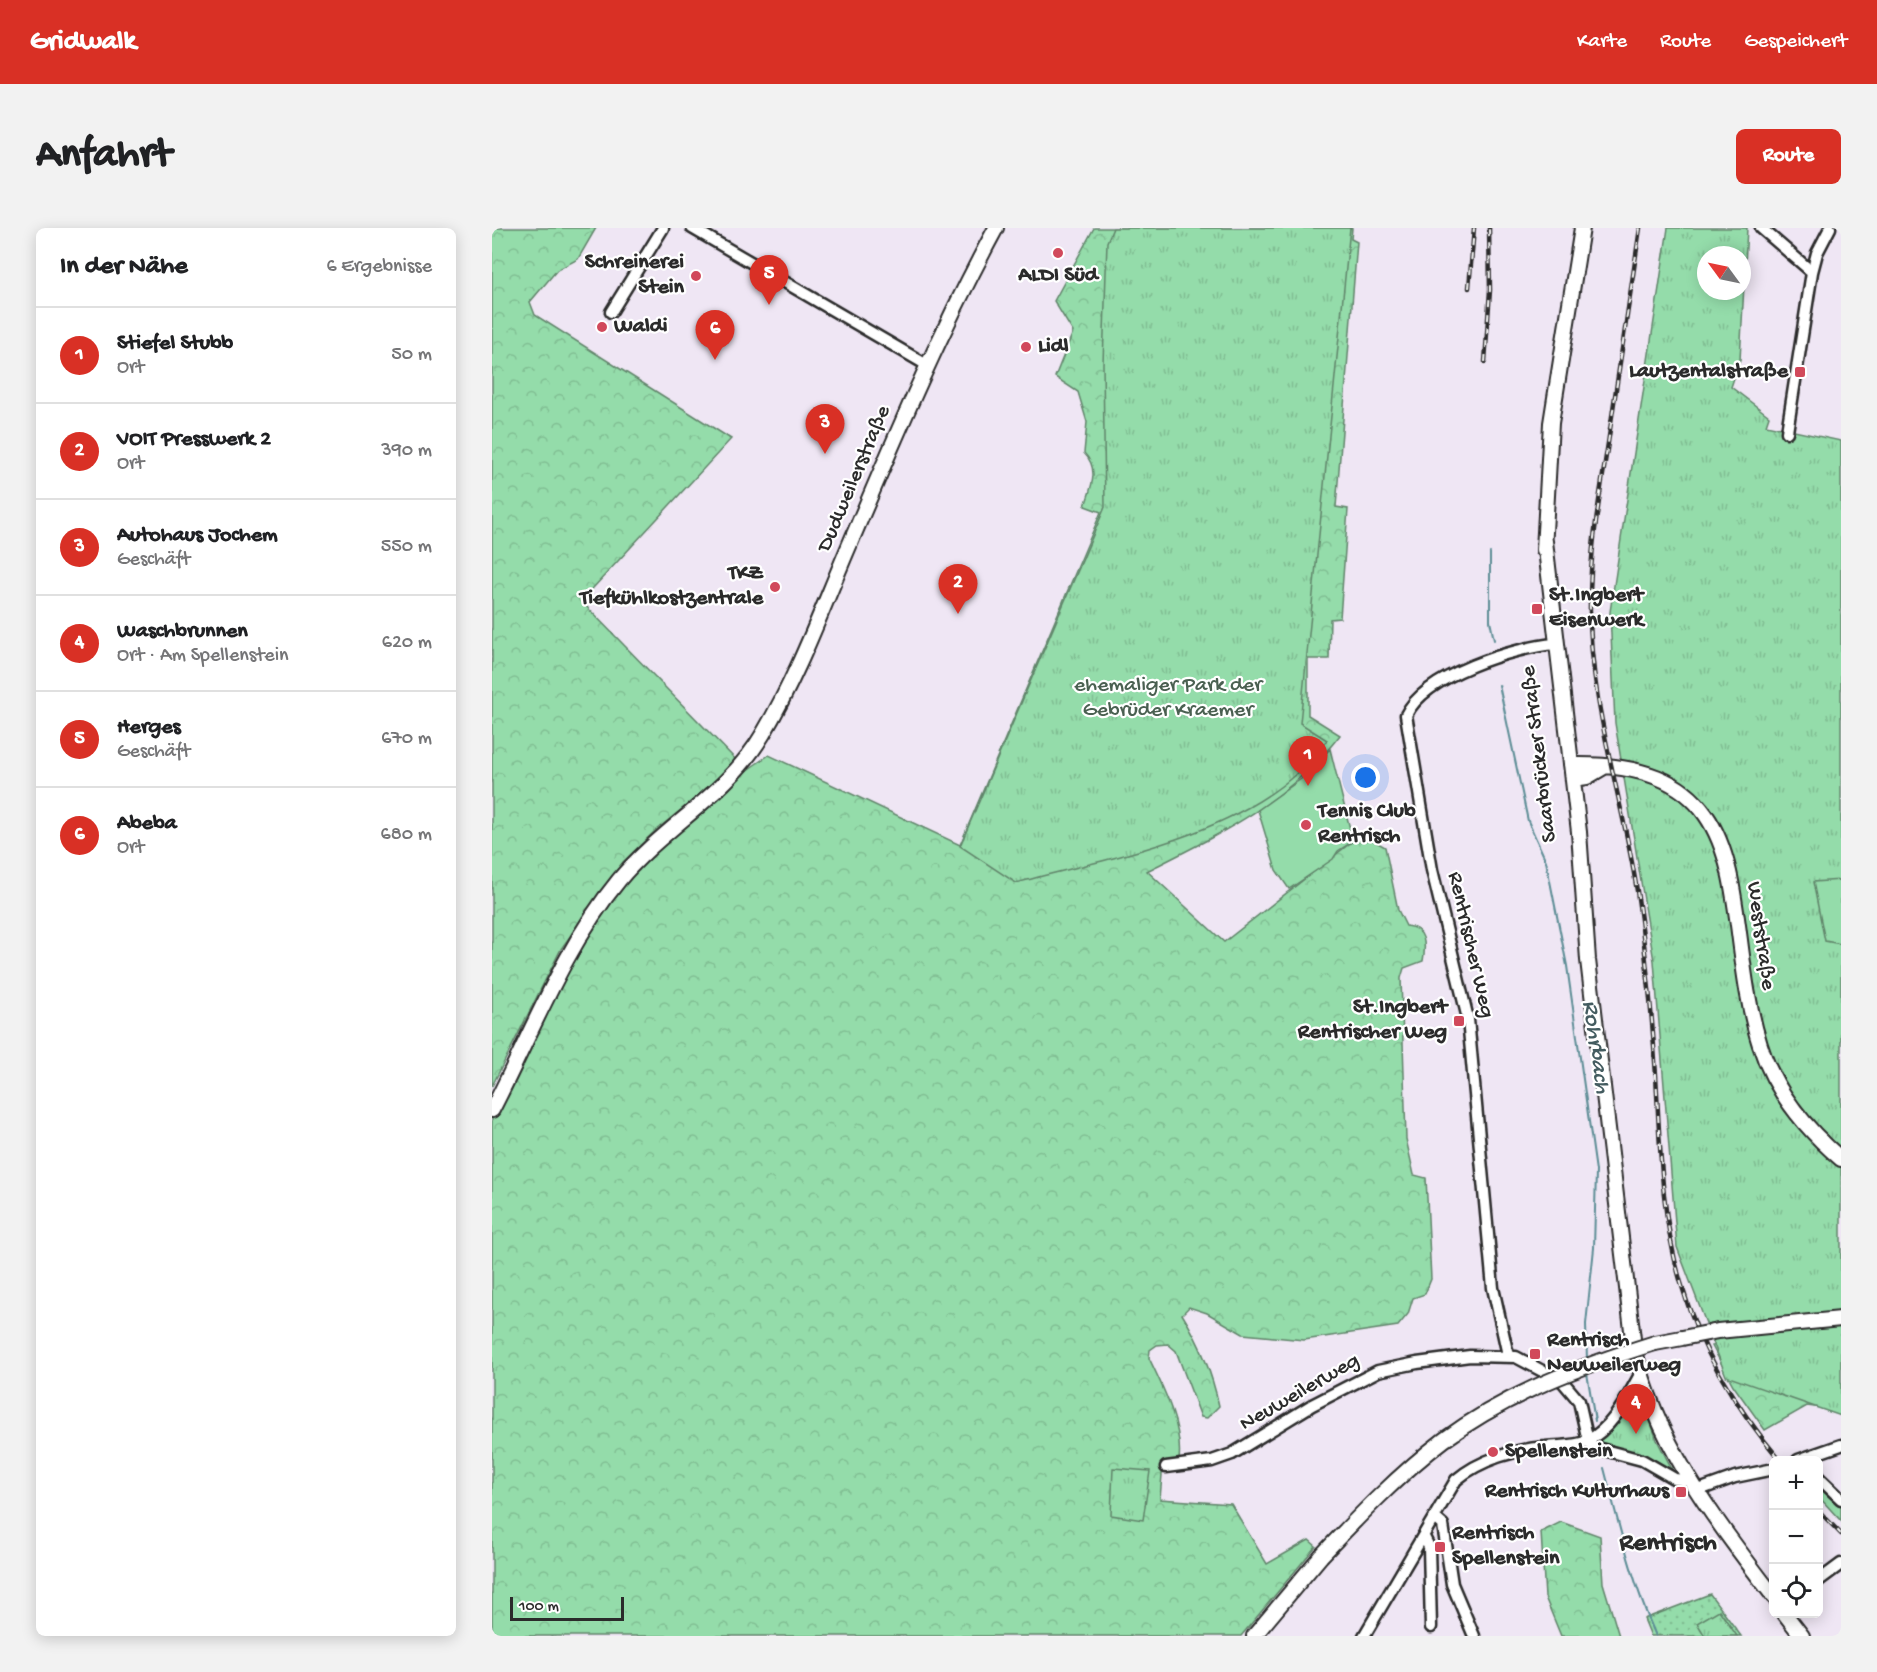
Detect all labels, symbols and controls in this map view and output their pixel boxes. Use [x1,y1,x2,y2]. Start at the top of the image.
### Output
text: Gridwalk [30,26,136,59]
text: Karte [1577,30,1627,55]
text: Route [1660,30,1711,55]
text: Gespeichert [1744,30,1847,55]
button: Route [1736,129,1841,184]
text: Anfahrt [36,132,171,181]
marker: ALDI Süd [1051,246,1065,260]
north arrow [1697,246,1751,300]
place label: Schreinerei Stein [585,250,685,301]
text: In der Nähe [60,252,188,283]
text: 6 Ergebnisse [326,256,432,279]
pin: 5 [750,256,788,305]
place label: ALDI Süd [1017,263,1100,289]
marker: Schreinerei Stein [689,269,703,283]
pin: 6 [696,310,734,360]
place label: Waldi [613,314,668,340]
marker: Waldi [595,320,609,334]
text: Stiefel Stubb [117,331,233,357]
place label: Lidl [1038,334,1069,360]
marker: Lidl [1019,340,1033,354]
text: 1 [75,344,84,367]
text: 50 m [391,344,432,367]
text: Ort [117,357,144,380]
place label: Lautzentalstraße [1629,359,1789,385]
marker: Lautzentalstraße [1793,365,1807,379]
street label: Dudweilerstraße [812,401,898,558]
pin: 3 [806,404,844,454]
text: VOIT Presswerk 2 [117,427,271,453]
text: 2 [75,440,84,463]
text: 390 m [381,440,432,463]
text: Ort [117,453,144,476]
text: Autohaus Jochem [117,523,278,549]
text: 3 [74,536,85,559]
text: 550 m [381,536,432,559]
text: Geschäft [117,549,190,572]
place label: TKZ Tiefkühlkostzentrale [578,561,764,612]
pin: 2 [938,564,978,614]
marker: TKZ Tiefkühlkostzentrale [768,580,782,594]
place label: St.Ingbert Eisenwerk [1549,583,1646,634]
marker: St.Ingbert Eisenwerk [1530,602,1544,616]
text: Waschbrunnen [117,619,248,645]
text: 4 [75,632,84,655]
text: 620 m [382,632,432,655]
text: Ort · Am Spellenstein [117,645,289,668]
street label: Saarbrücker Straße [1516,664,1564,844]
park label: ehemaliger Park der Gebrüder Kraemer [1074,673,1264,724]
text: Herges [117,715,181,741]
text: 5 [74,728,85,751]
text: 670 m [381,728,432,751]
pin: 1 [1288,736,1328,786]
text: Geschäft [117,741,190,764]
your location [1351,763,1380,792]
place label: Tennis Club Rentrisch [1316,799,1416,850]
text: Abeba [117,811,177,837]
marker: Tennis Club Rentrisch [1299,818,1313,832]
text: 6 [74,824,85,847]
text: 680 m [381,824,432,847]
text: Ort [117,837,144,860]
street label: Rentrischer Weg [1441,869,1499,1021]
street label: Weststraße [1740,880,1781,992]
place label: St.Ingbert Rentrischer Weg [1297,995,1449,1046]
water label: Rohrbach [1574,999,1616,1096]
marker: St.Ingbert Rentrischer Weg [1452,1014,1466,1028]
place label: Rentrisch Neuweilerweg [1546,1328,1682,1379]
marker: Rentrisch Neuweilerweg [1528,1347,1542,1361]
street label: Neuweilerweg [1235,1348,1365,1438]
pin: 4 [1616,1384,1656,1434]
place label: Spellenstein [1505,1439,1613,1465]
marker: Spellenstein [1486,1445,1500,1459]
map controls [1769,1456,1823,1618]
button: + [1769,1456,1823,1510]
place label: Rentrisch Kulturhaus [1484,1479,1671,1505]
marker: Rentrisch Kulturhaus [1674,1485,1688,1499]
button: − [1769,1510,1823,1564]
place label: Rentrisch Spellenstein [1451,1521,1560,1572]
district label: Rentrisch [1618,1529,1717,1560]
marker: Rentrisch Spellenstein [1433,1540,1447,1554]
button: locate [1769,1564,1823,1618]
scale bar [510,1594,624,1622]
text: 100 m [519,1598,559,1617]

